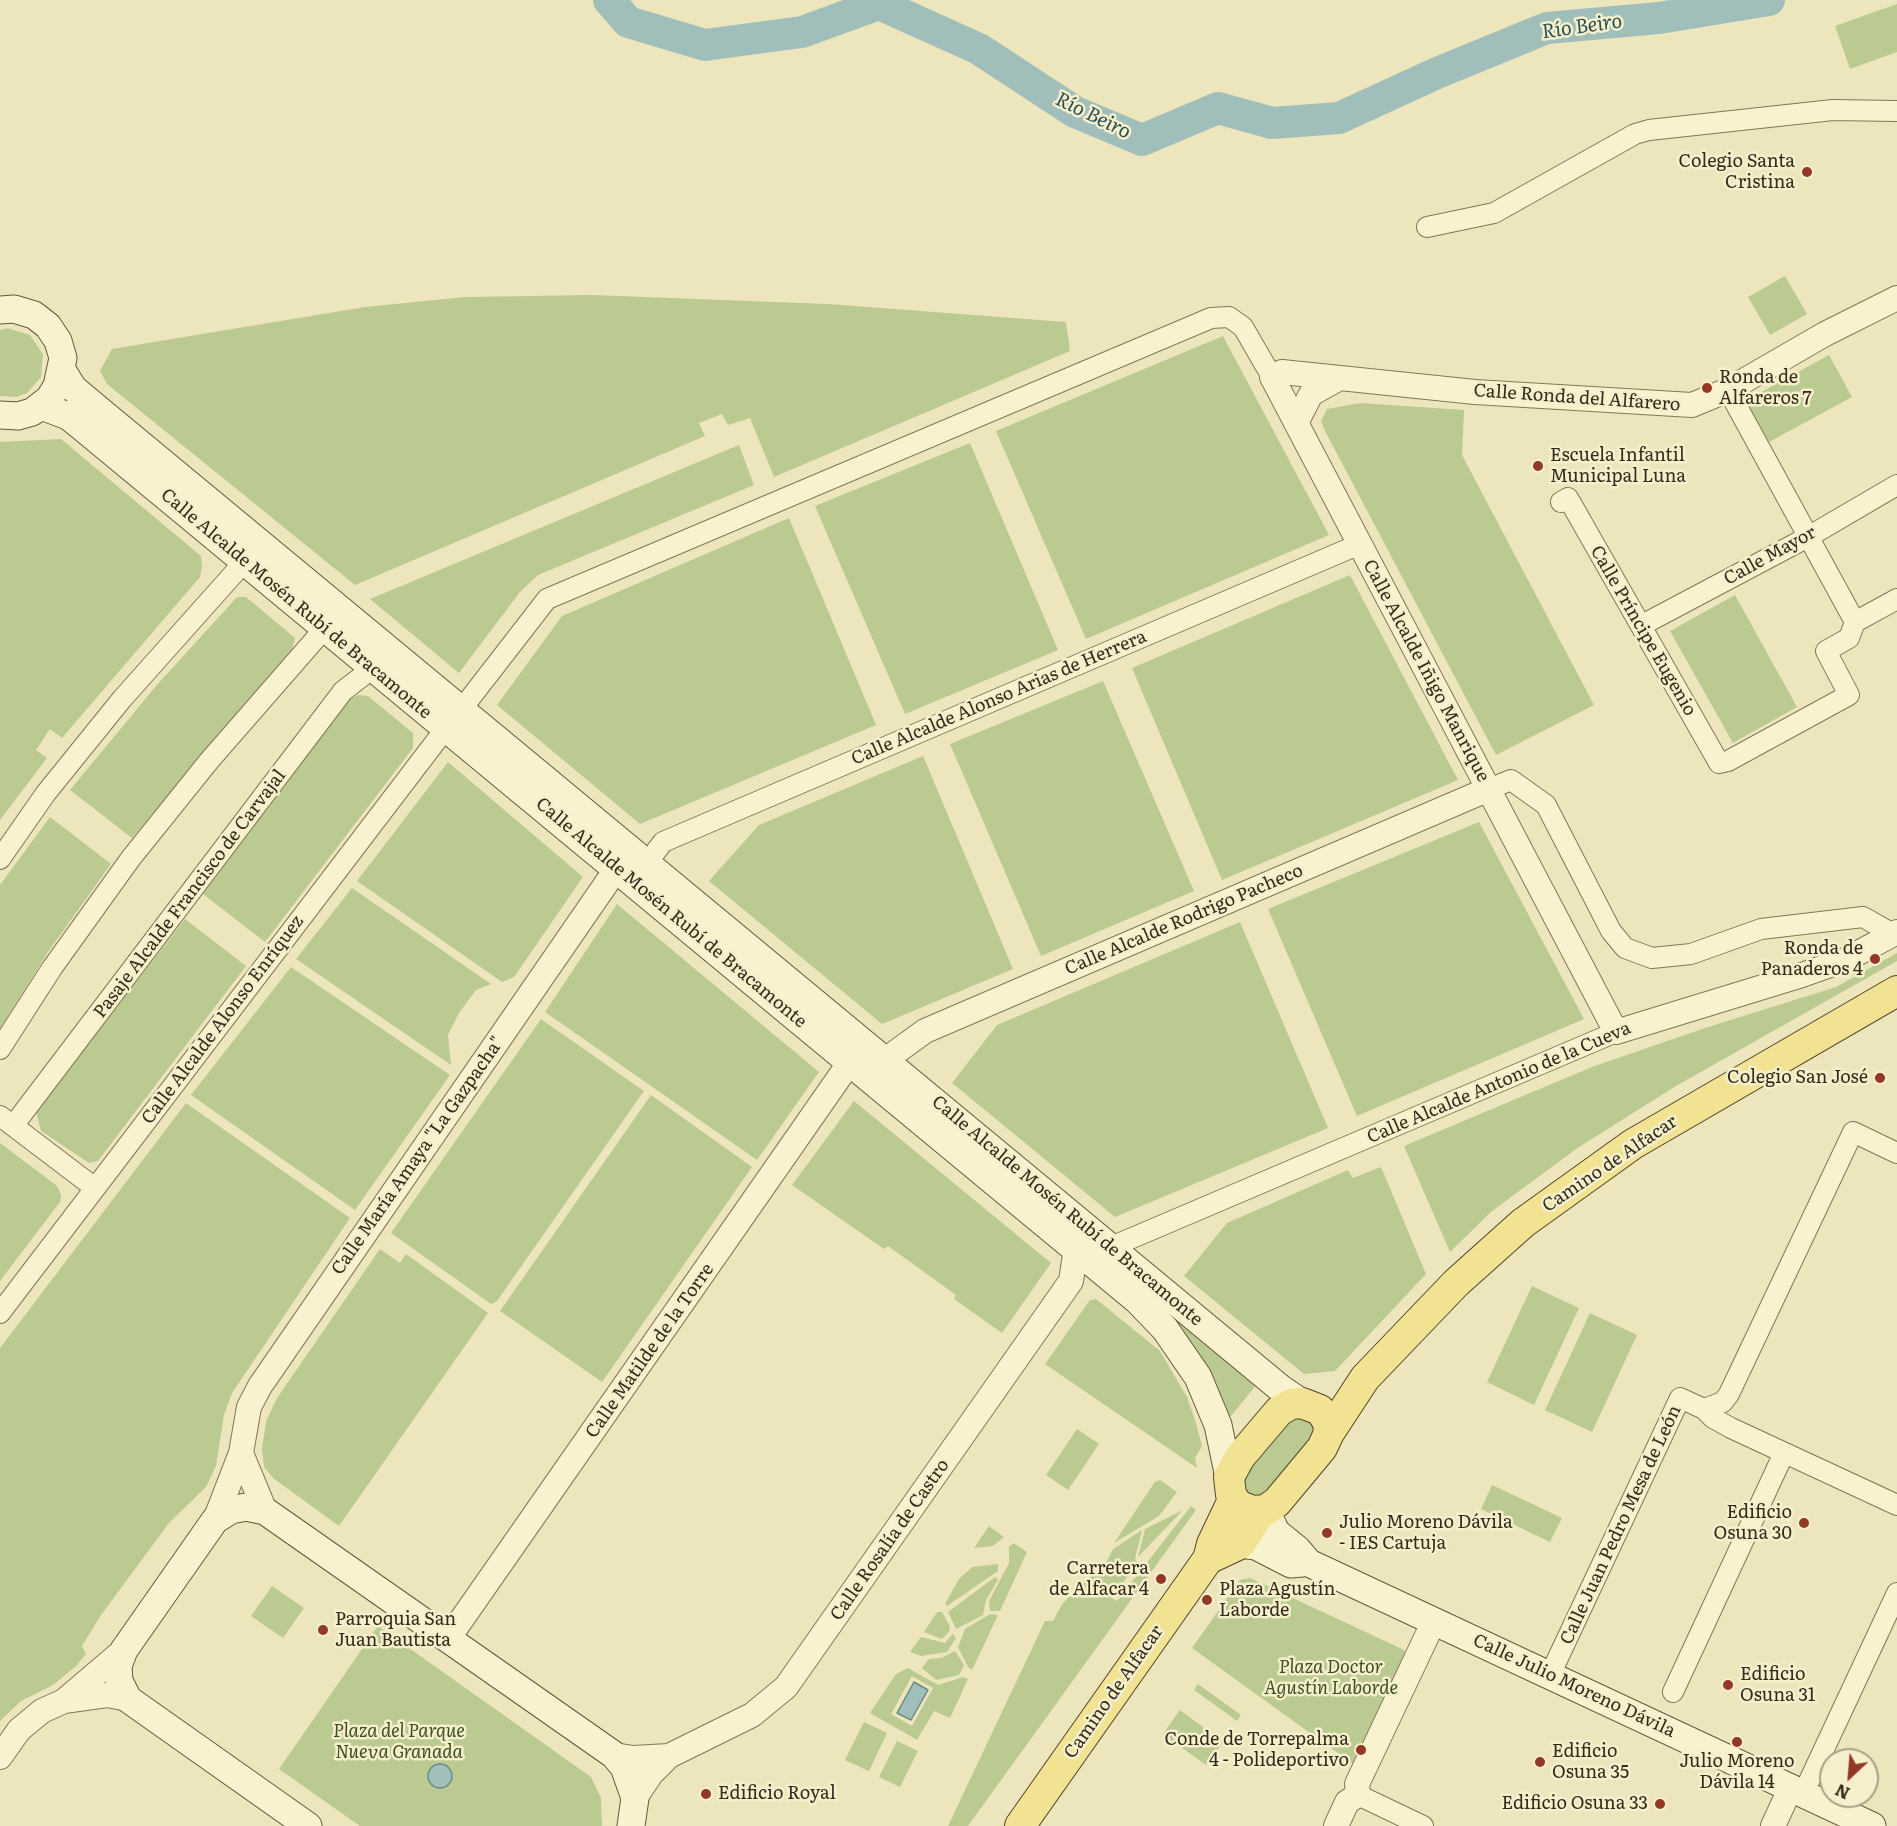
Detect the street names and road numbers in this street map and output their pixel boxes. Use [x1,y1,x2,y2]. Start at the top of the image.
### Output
street label: Calle Ronda del Alfarero [1473,380,1681,416]
street label: Calle Alcalde Mosén Rubí de Bracamonte [156,484,436,724]
street label: Calle Mayor [1720,522,1820,590]
street label: Calle Príncipe Eugenio [1585,542,1701,720]
street label: Calle Alcalde Iñigo Manrique [1358,556,1494,786]
street label: Calle Alcalde Alonso Arias de Herrera [848,626,1150,770]
street label: Pasaje Alcalde Francisco de Carvajal [89,765,291,1023]
street label: Calle Alcalde Mosén Rubí de Bracamonte [531,793,811,1033]
street label: Calle Alcalde Rodrigo Pacheco [1062,860,1306,980]
street label: Calle Alcalde Alonso Enríquez [137,911,309,1129]
street label: Calle Alcalde Antonio de la Cueva [1364,1018,1634,1148]
street label: Calle María Amaya "La Gazpacha" [327,1033,509,1279]
street label: Calle Alcalde Mosén Rubí de Bracamonte [927,1091,1207,1331]
street label: Camino de Alfacar [1539,1111,1681,1217]
street label: Calle Matilde de la Torre [581,1259,719,1443]
street label: Calle Juan Pedro Mesa de León [1556,1402,1686,1648]
street label: Calle Rosalía de Castro [826,1455,954,1625]
street label: Camino de Alfacar [1060,1621,1168,1763]
street label: Calle Julio Moreno Dávila [1469,1630,1679,1742]

